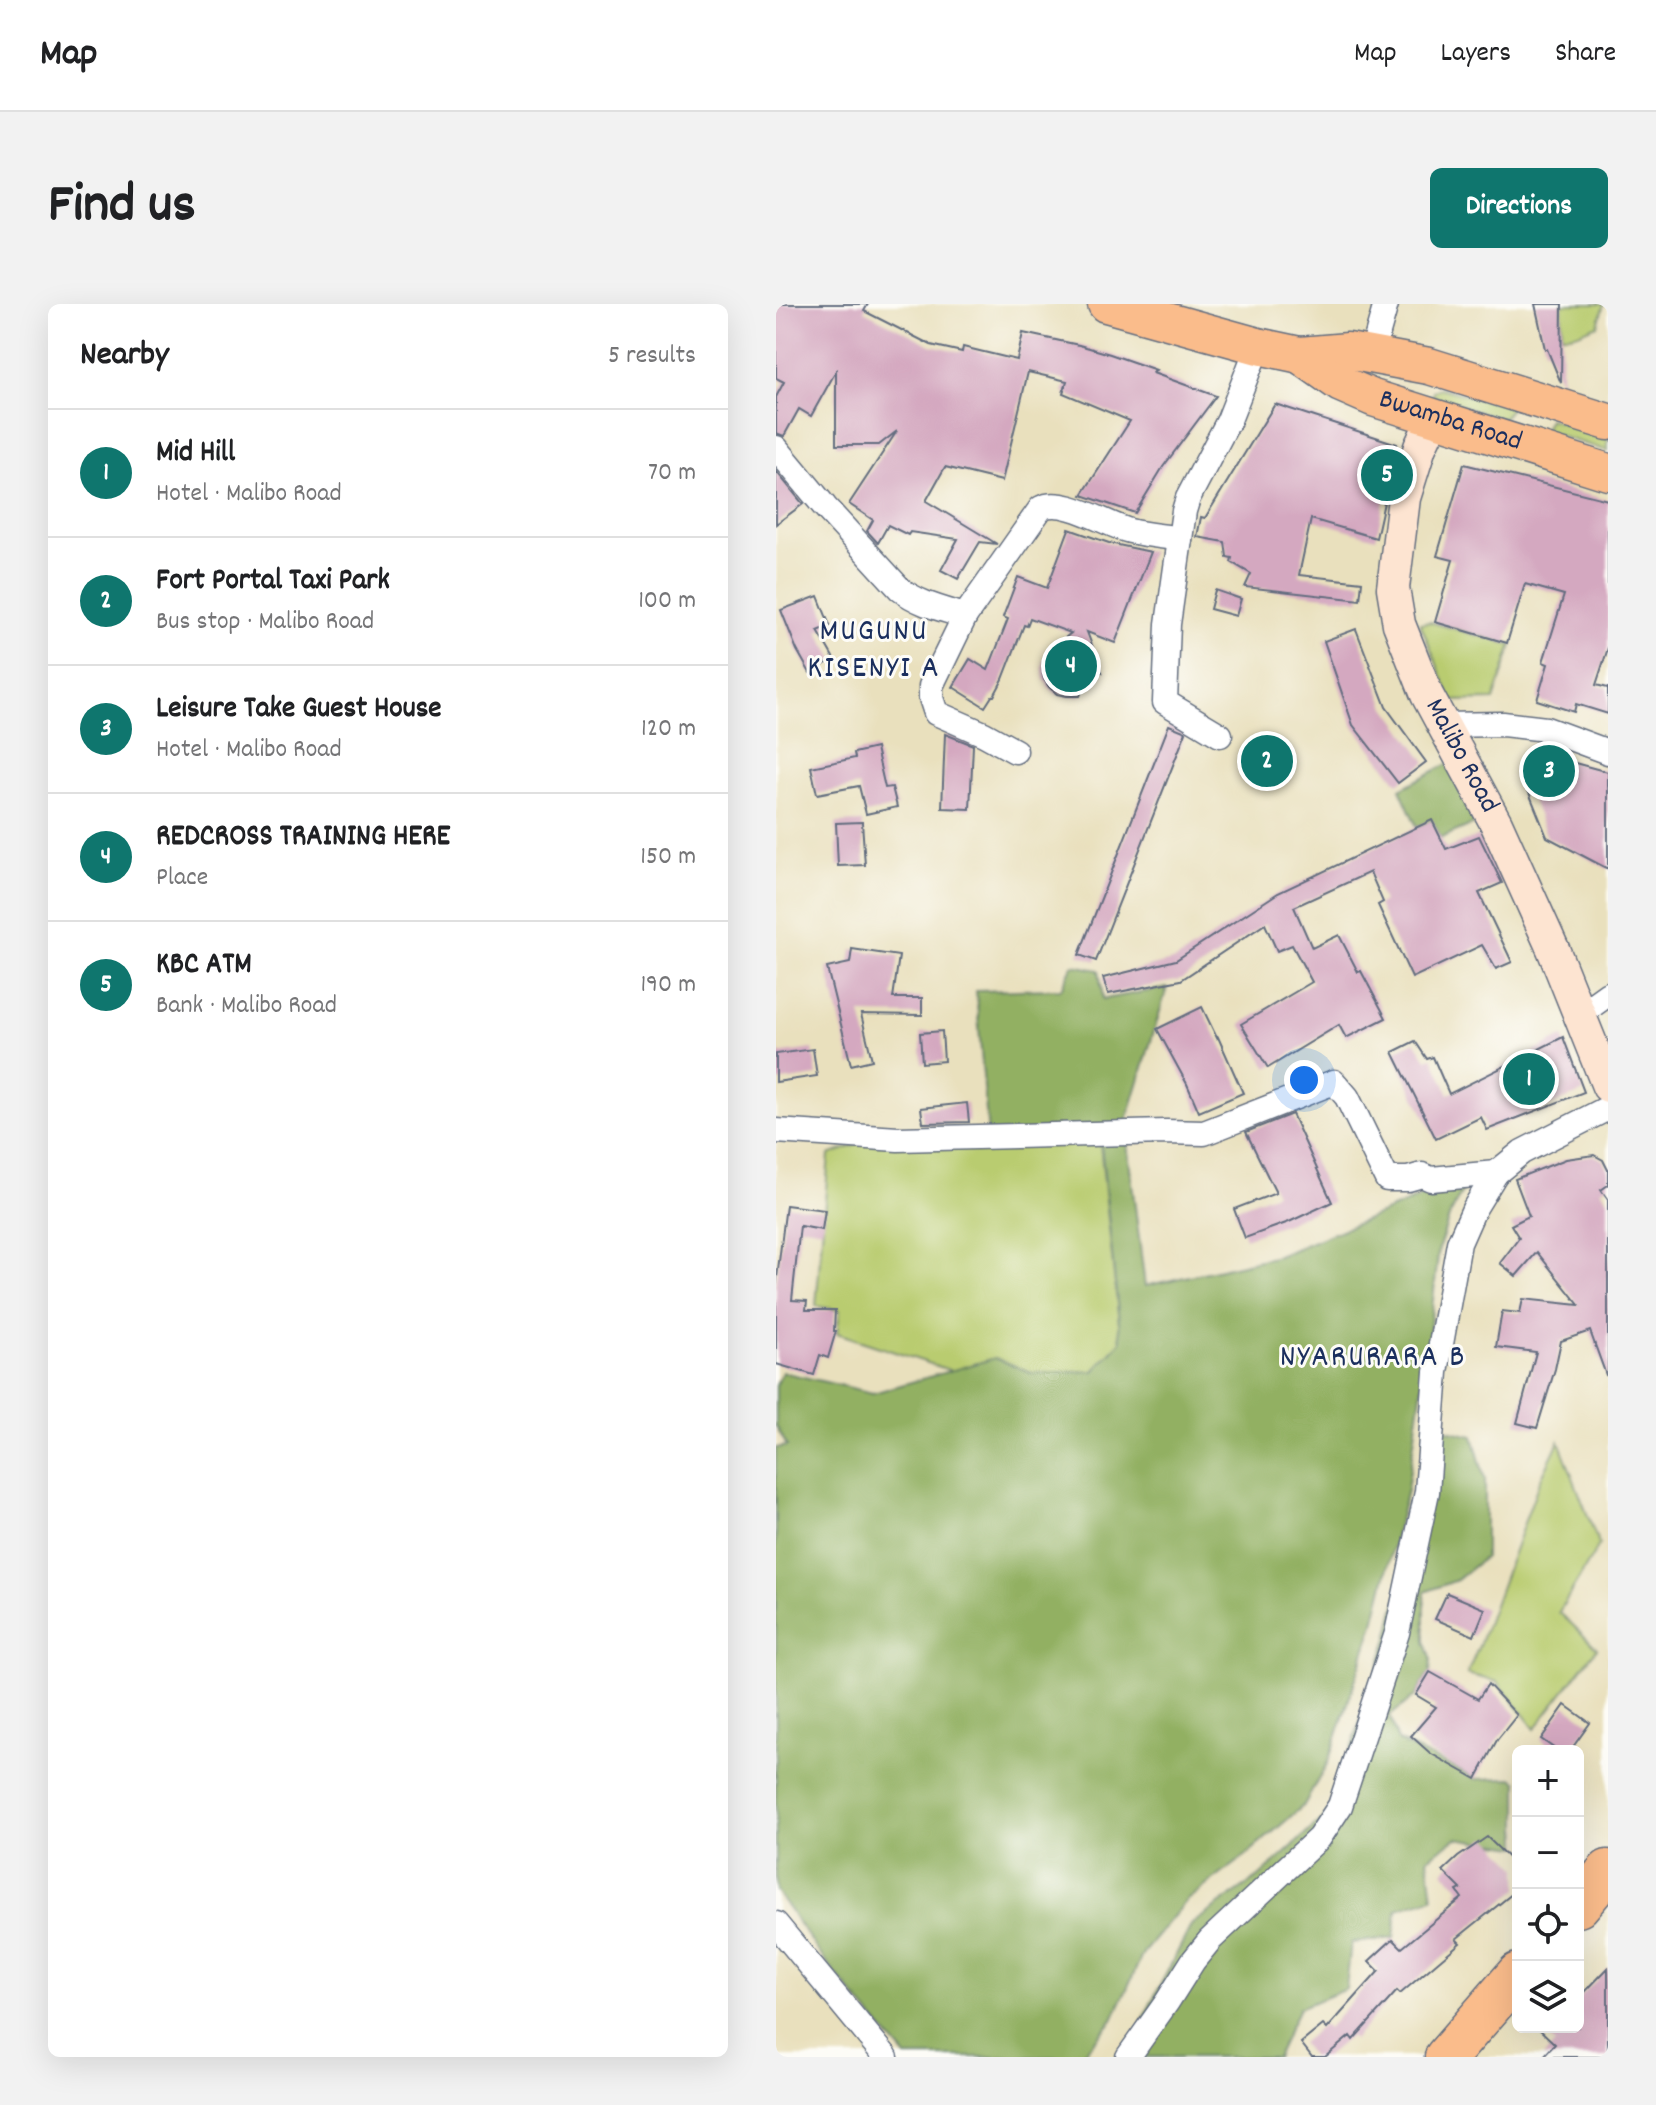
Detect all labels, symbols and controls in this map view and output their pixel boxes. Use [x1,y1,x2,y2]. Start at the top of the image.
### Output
text: Map [40,28,98,83]
text: Map [1354,35,1397,75]
text: Layers [1441,35,1511,75]
text: Share [1555,35,1616,75]
text: Find us [48,168,196,248]
button: Directions [1430,168,1608,248]
text: Nearby [80,332,169,381]
text: 5 results [608,338,696,375]
street label: Bwamba Road [1374,381,1527,464]
text: Mid Hill [156,433,235,476]
pin: 5 [1361,445,1413,505]
text: 1 [103,455,109,492]
text: 70 m [648,455,696,492]
text: Hotel · Malibo Road [156,476,342,513]
text: Fort Portal Taxi Park [156,561,390,604]
text: 2 [100,583,112,620]
text: 100 m [638,583,696,620]
text: Bus stop · Malibo Road [156,604,374,641]
district label: MUGUNU KISENYI A [807,610,941,693]
pin: 4 [1045,636,1097,696]
text: Leisure Take Guest House [156,689,441,732]
street label: Malibo Road [1413,692,1507,821]
text: 3 [100,711,112,748]
text: 120 m [641,711,696,748]
pin: 2 [1241,731,1293,791]
text: Hotel · Malibo Road [156,732,342,769]
pin: 3 [1523,741,1575,801]
text: REDCROSS TRAINING HERE [156,817,450,860]
text: 4 [101,839,111,876]
text: 150 m [640,839,696,876]
text: Place [156,860,208,897]
text: KBC ATM [156,945,252,988]
text: 5 [100,967,112,1004]
text: 190 m [640,967,696,1004]
text: Bank · Malibo Road [156,988,337,1025]
pin: 1 [1503,1049,1555,1109]
your location [1284,1060,1324,1100]
district label: NYARURARA B [1280,1336,1466,1382]
map controls [1512,1745,1584,2033]
button: + [1512,1745,1584,1817]
button: − [1512,1817,1584,1889]
button: locate [1512,1889,1584,1961]
button: layers [1512,1961,1584,2033]

